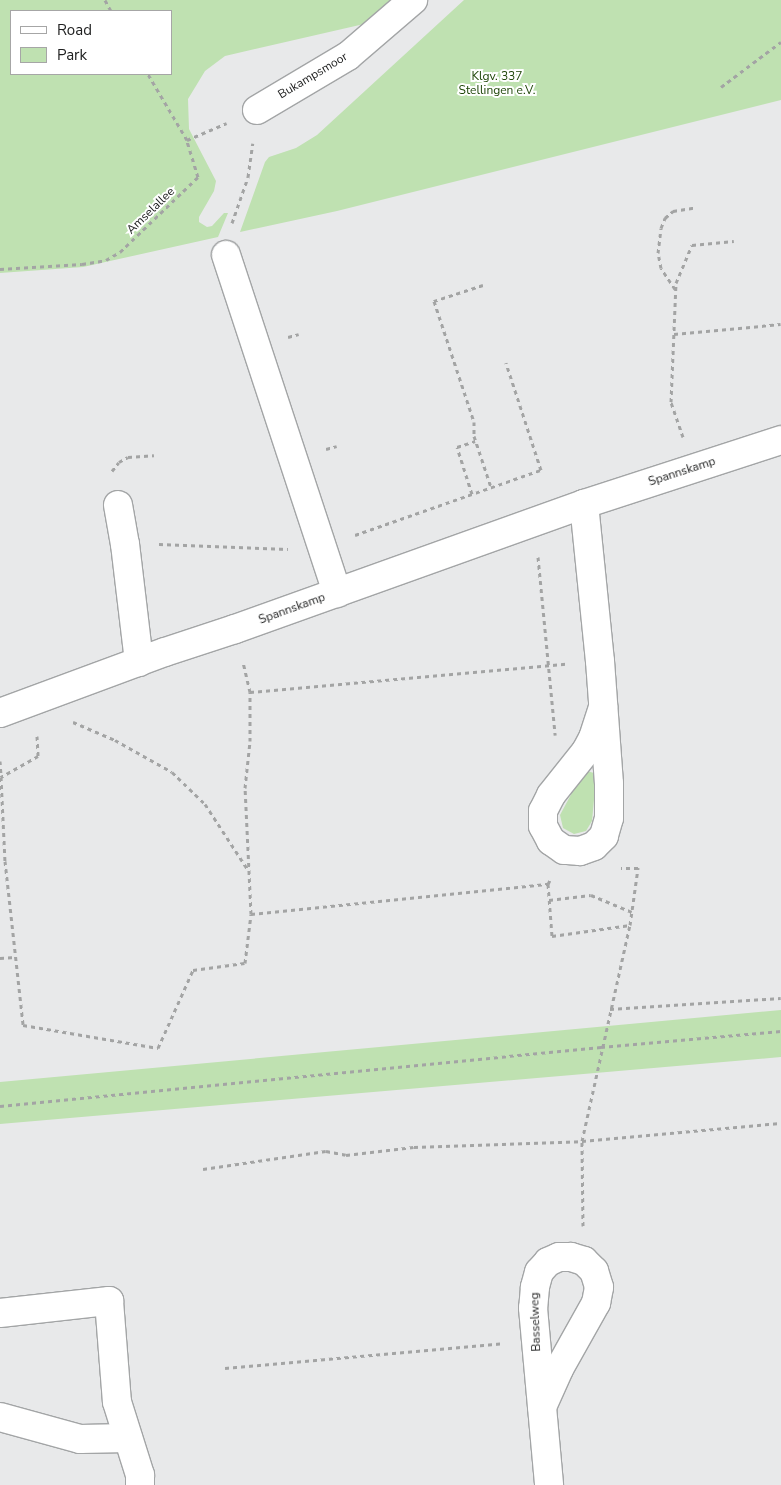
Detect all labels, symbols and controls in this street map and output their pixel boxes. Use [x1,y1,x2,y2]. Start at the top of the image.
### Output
legend [10,10,172,75]
text: Road [57,20,92,40]
text: Park [57,45,87,65]
street label: Bukampsmoor [276,50,350,102]
park label: Klgv. 337 Stellingen e.V. [459,70,535,98]
street label: Amselallee [124,185,178,237]
street label: Spannskamp [647,454,717,490]
street label: Spannskamp [257,590,327,628]
street label: Basselweg [528,1292,544,1352]

